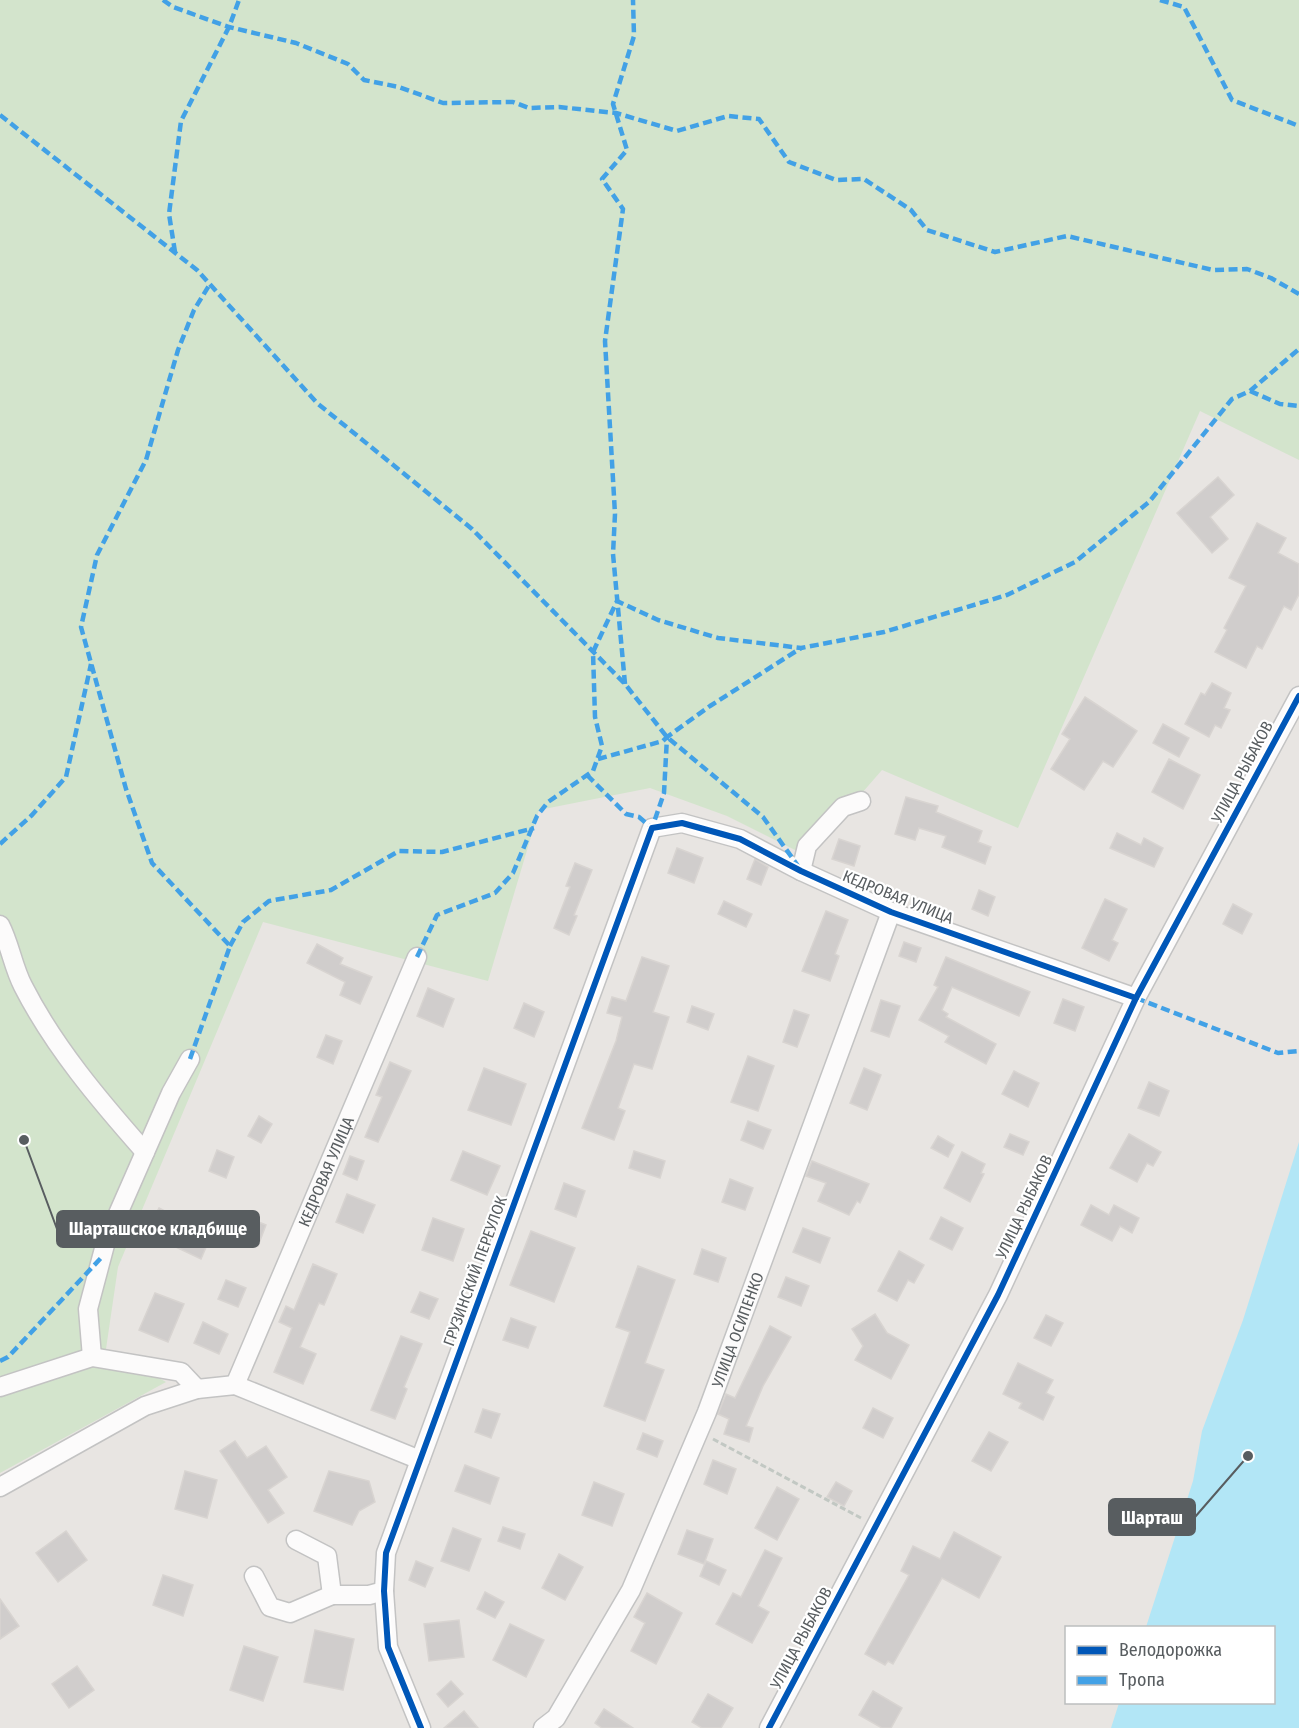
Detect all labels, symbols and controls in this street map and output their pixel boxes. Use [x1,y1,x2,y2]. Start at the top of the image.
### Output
street label: УЛИЦА РЫБАКОВ [1207,718,1277,827]
street label: КЕДРОВАЯ УЛИЦА [840,866,957,928]
street label: КЕДРОВАЯ УЛИЦА [294,1113,358,1229]
street label: УЛИЦА РЫБАКОВ [991,1152,1056,1263]
street label: ГРУЗИНСКИЙ ПЕРЕУЛОК [439,1193,511,1349]
callout: Шарташское кладбище [57,1211,259,1247]
text: Шарташское кладбище [69,1218,247,1240]
street label: УЛИЦА ОСИПЕНКО [707,1269,767,1391]
callout: Шарташ [1109,1499,1195,1535]
text: Шарташ [1121,1507,1183,1529]
street label: УЛИЦА РЫБАКОВ [766,1584,836,1693]
legend [1065,1626,1275,1704]
text: Велодорожка [1119,1639,1222,1661]
text: Тропа [1119,1669,1165,1691]

